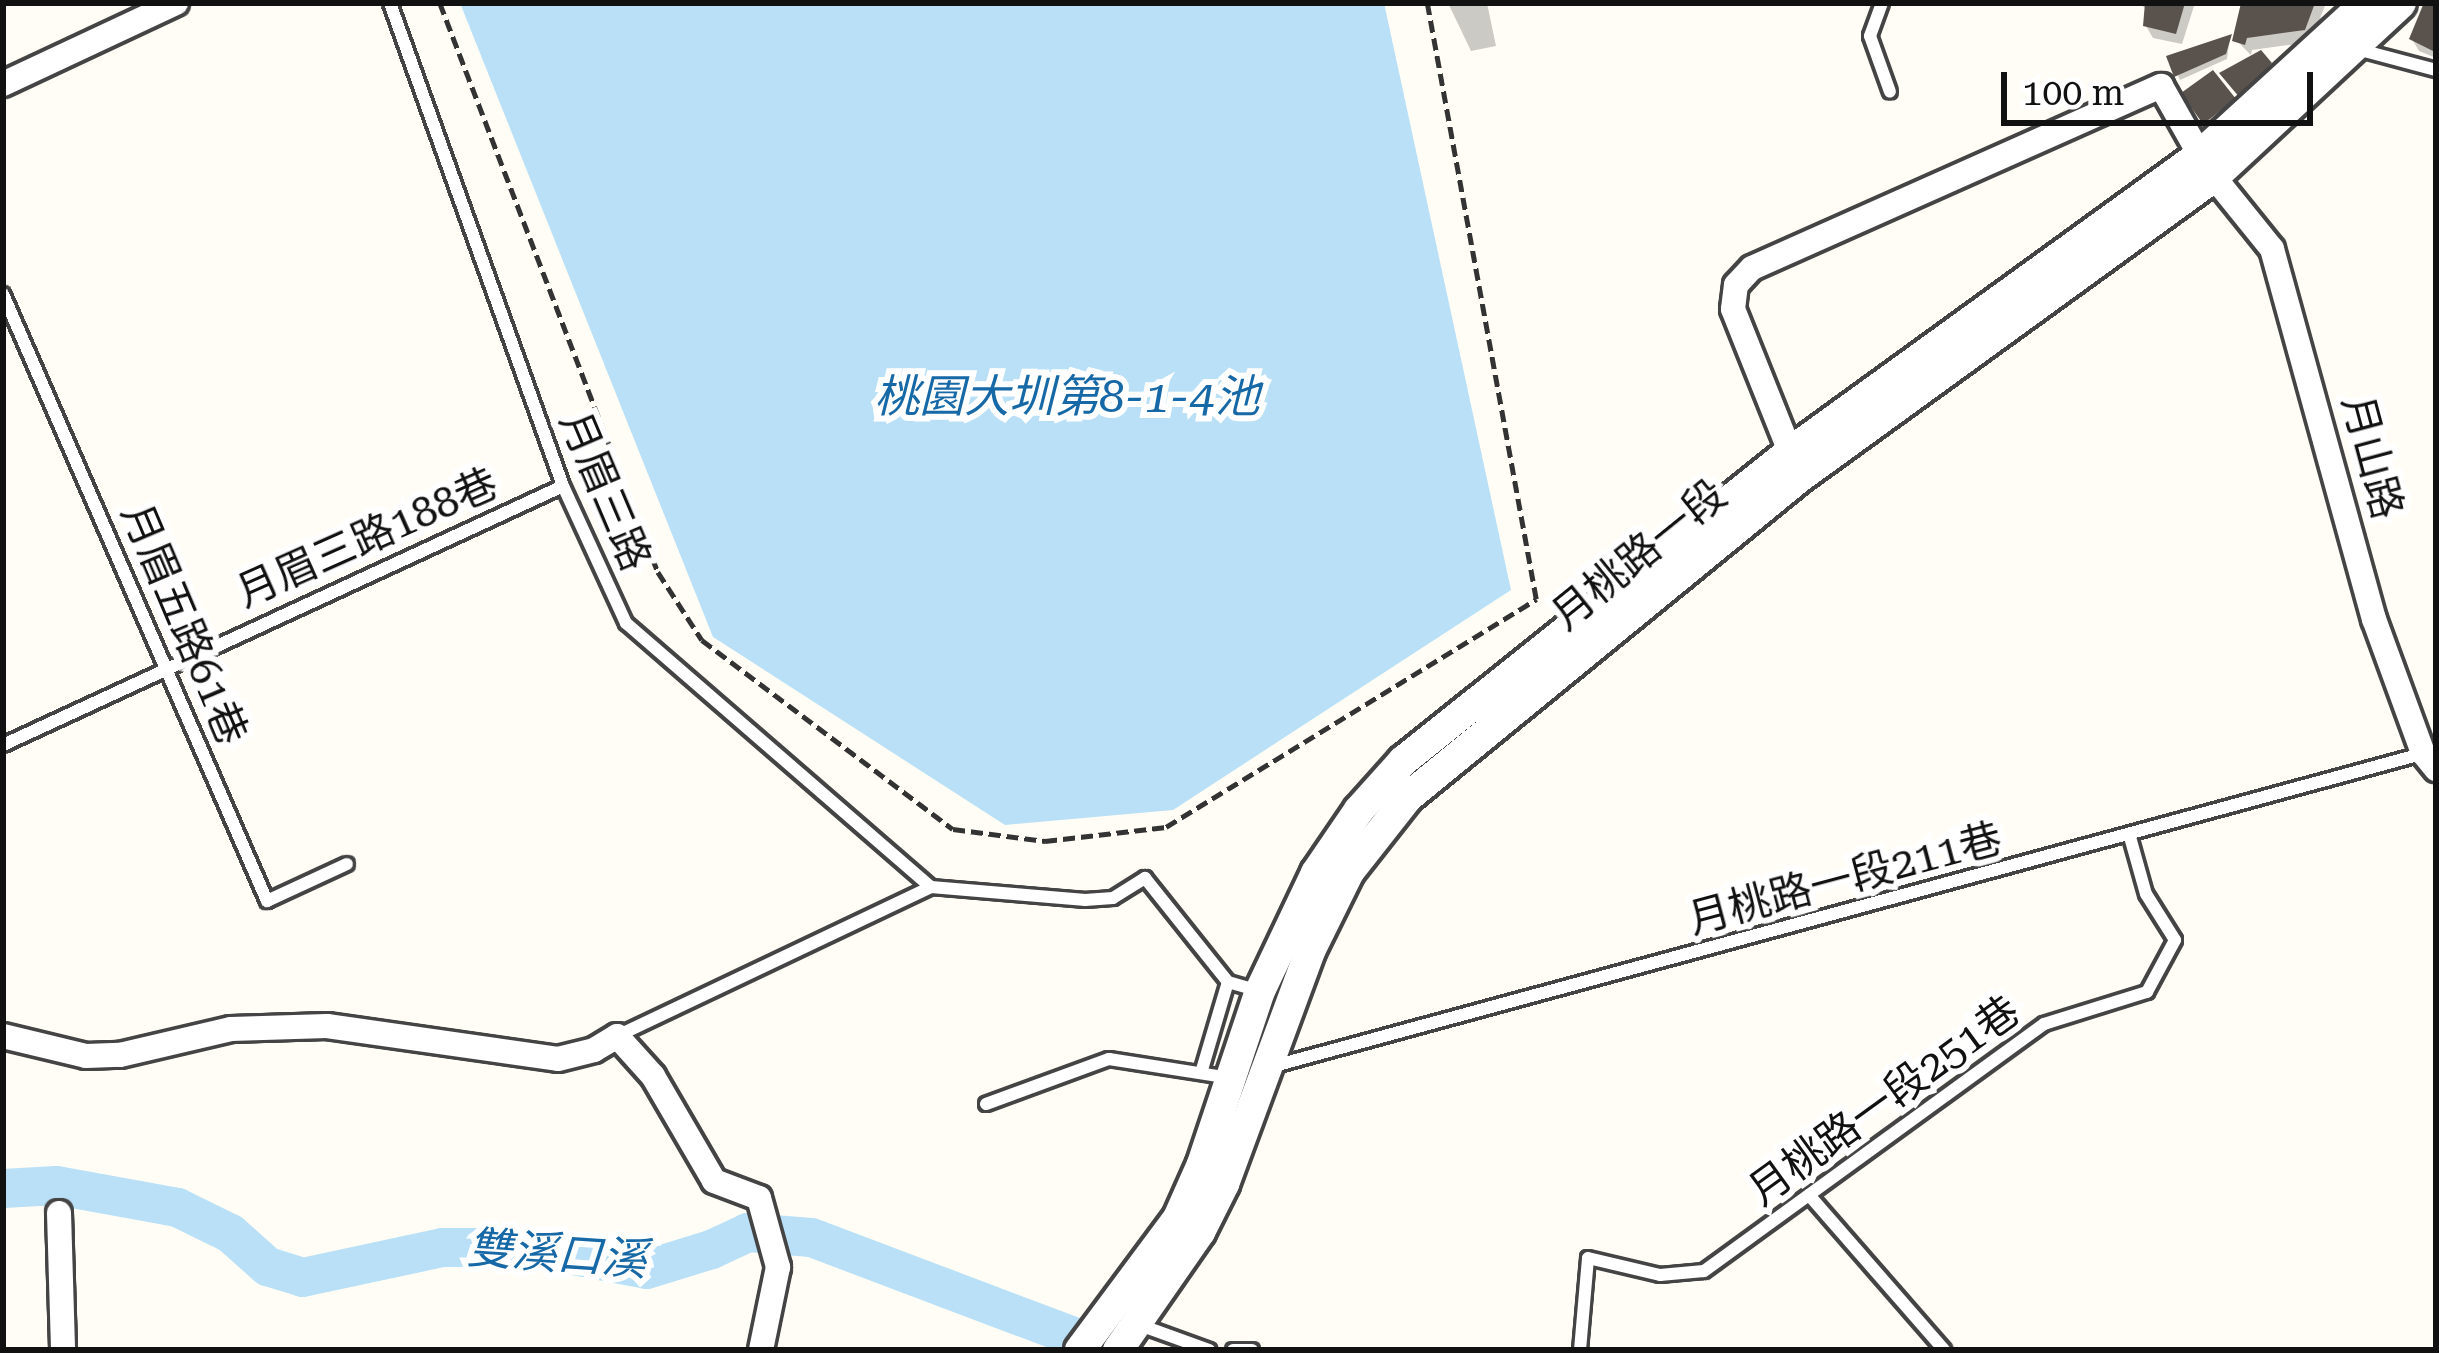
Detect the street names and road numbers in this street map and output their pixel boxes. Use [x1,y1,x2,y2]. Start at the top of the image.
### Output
street label: 月山路 [2331,390,2413,524]
street label: 月眉三路 [549,404,661,578]
street label: 月眉三路188巷 [229,458,505,618]
street label: 月桃路一段 [1542,469,1736,641]
street label: 月眉五路61巷 [111,496,257,752]
street label: 月桃路一段211巷 [1683,813,2007,945]
street label: 月桃路一段251巷 [1739,986,2029,1216]

